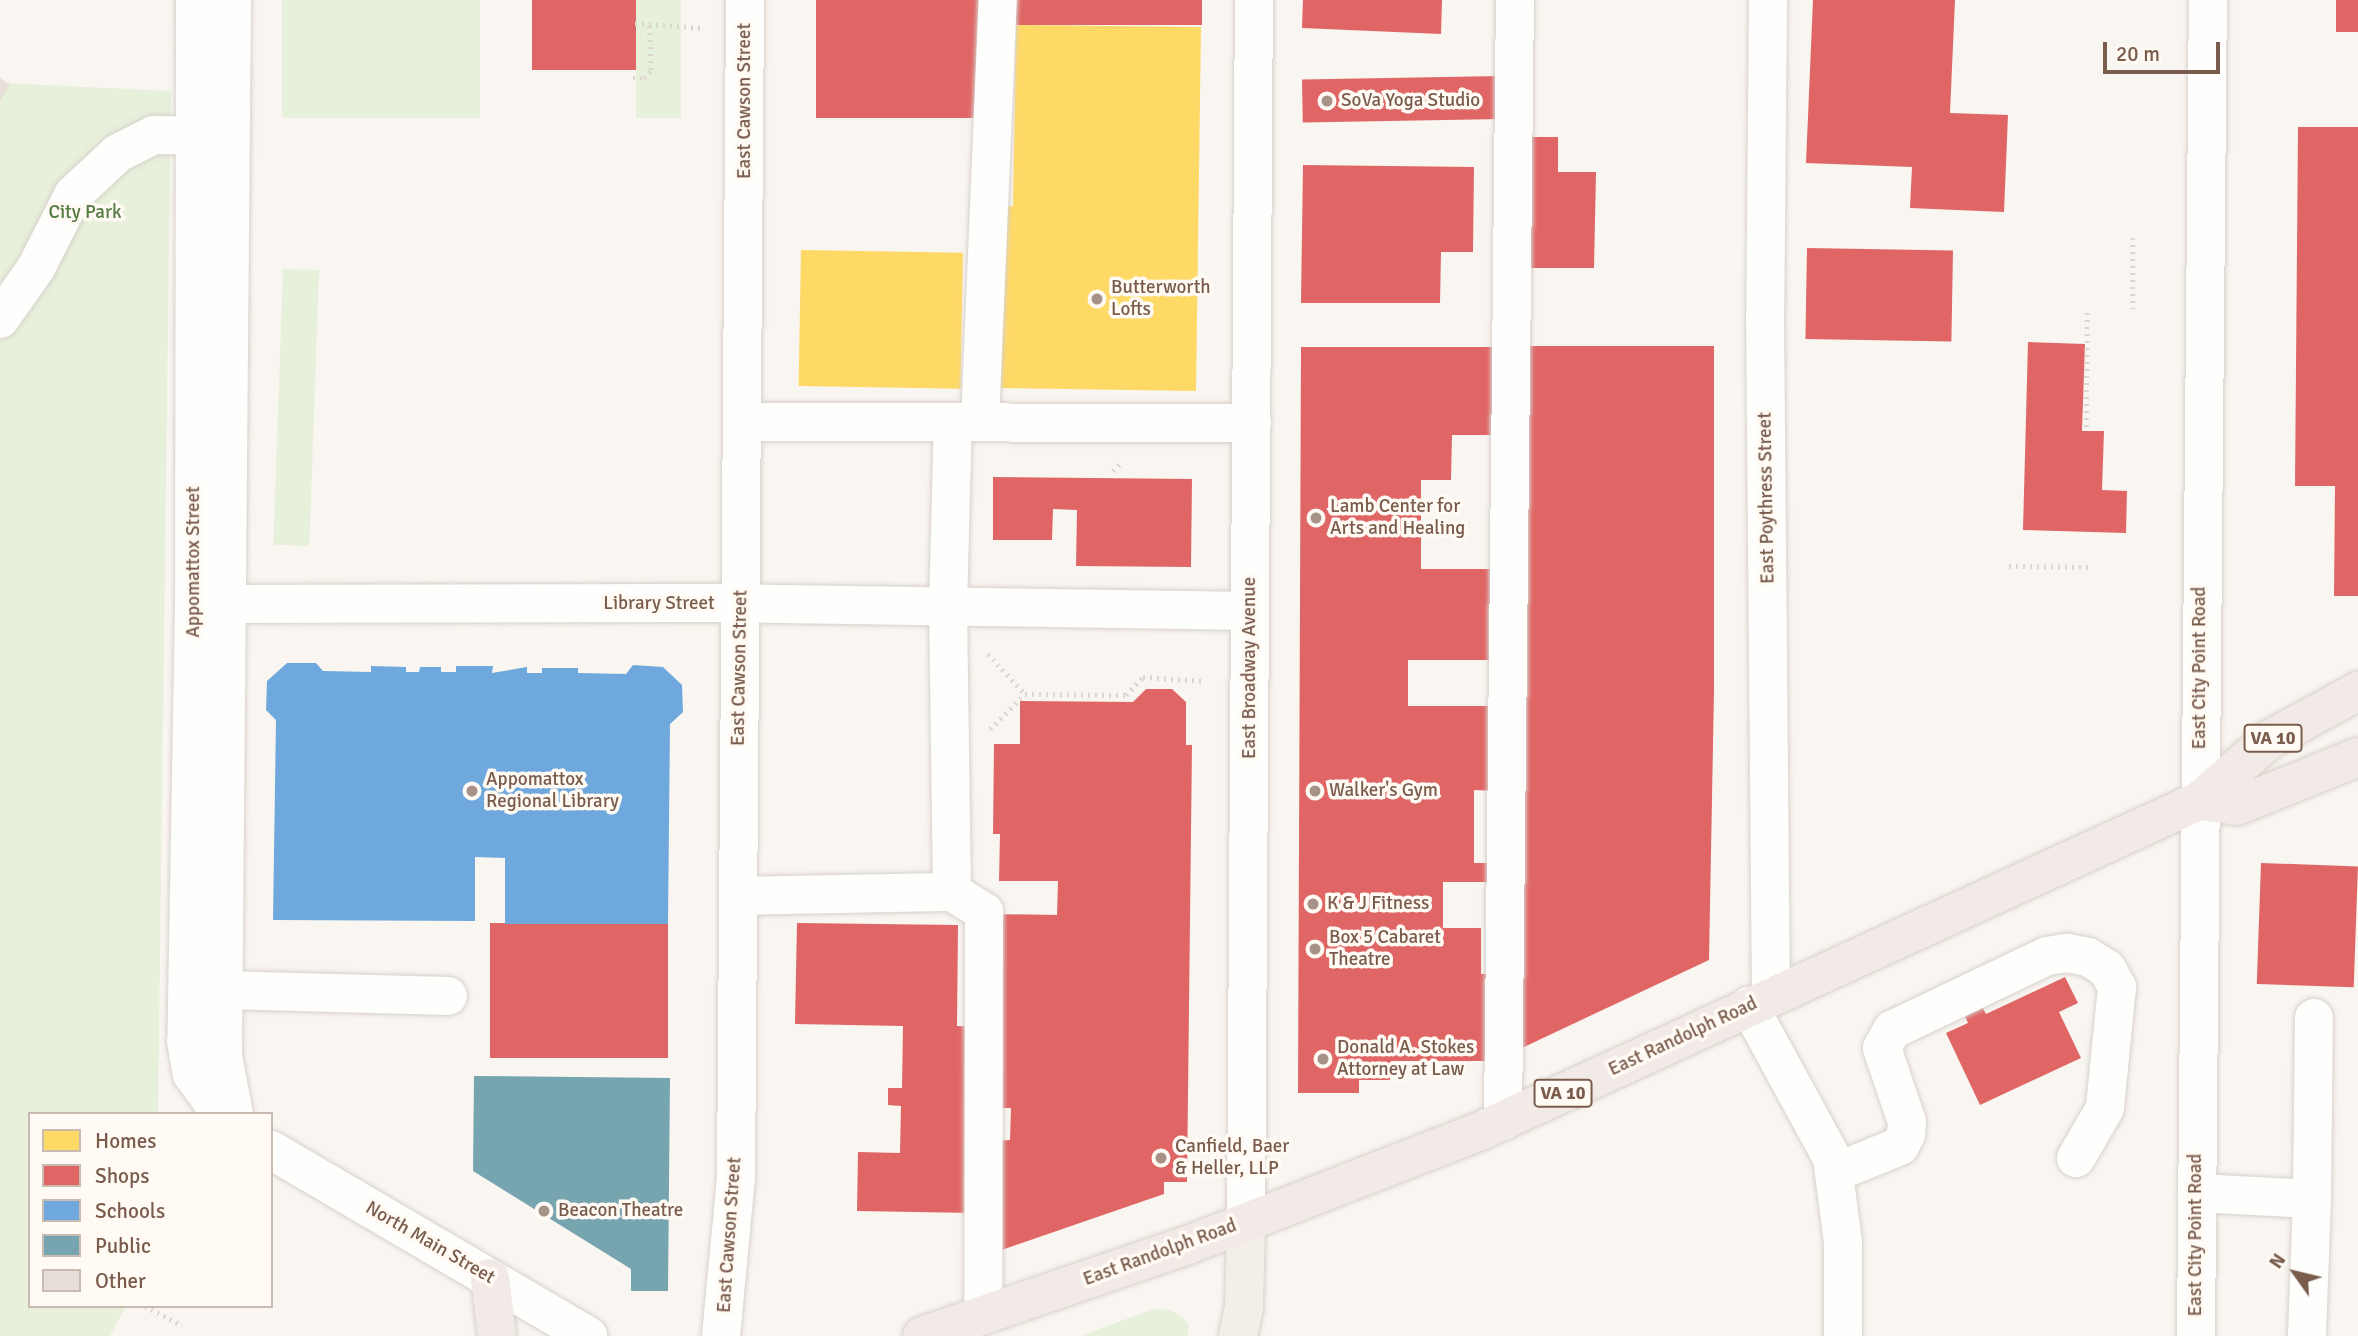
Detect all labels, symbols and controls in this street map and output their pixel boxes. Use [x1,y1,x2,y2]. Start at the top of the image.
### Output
street label: East Cawson Street [734,23,756,179]
scale bar [2106,28,2223,72]
text: 20 m [2116,41,2160,67]
place label: SoVa Yoga Studio [1341,90,1480,112]
marker: SoVa Yoga Studio [1319,93,1335,109]
park label: City Park [49,202,121,224]
place label: Butterworth Lofts [1111,277,1211,321]
marker: Butterworth Lofts [1089,291,1105,307]
street label: East Poythress Street [1754,412,1780,584]
street label: Appomattox Street [183,486,205,638]
place label: Lamb Center for Arts and Healing [1330,496,1465,540]
marker: Lamb Center for Arts and Healing [1308,510,1324,526]
street label: East Broadway Avenue [1239,577,1261,759]
street label: East City Point Road [2189,587,2211,749]
street label: East Cawson Street [727,590,753,746]
street label: Library Street [603,593,715,615]
road number: VA 10 [2243,724,2303,752]
place label: Appomattox Regional Library [486,769,619,813]
place label: Walker's Gym [1329,780,1438,802]
marker: Appomattox Regional Library [464,783,480,799]
marker: Walker's Gym [1307,783,1323,799]
place label: K & J Fitness [1327,893,1429,915]
marker: K & J Fitness [1305,896,1321,912]
place label: Box 5 Cabaret Theatre [1329,927,1441,971]
marker: Box 5 Cabaret Theatre [1307,941,1323,957]
street label: East Randolph Road [1605,993,1761,1081]
place label: Donald A. Stokes Attorney at Law [1337,1037,1474,1081]
marker: Donald A. Stokes Attorney at Law [1315,1051,1331,1067]
road number: VA 10 [1533,1078,1593,1108]
legend [28,1112,273,1308]
text: Homes [95,1128,157,1154]
place label: Canfield, Baer & Heller, LLP [1175,1136,1289,1180]
marker: Canfield, Baer & Heller, LLP [1153,1150,1169,1166]
street label: East City Point Road [2185,1154,2207,1316]
street label: East Cawson Street [713,1156,747,1314]
text: Shops [95,1163,149,1189]
street label: North Main Street [361,1197,499,1289]
text: Schools [95,1198,165,1224]
place label: Beacon Theatre [558,1200,683,1222]
marker: Beacon Theatre [536,1203,552,1219]
street label: East Randolph Road [1080,1215,1240,1291]
text: Public [95,1233,151,1259]
north arrow [2260,1238,2330,1308]
text: N [2264,1249,2291,1273]
text: Other [95,1268,146,1294]

